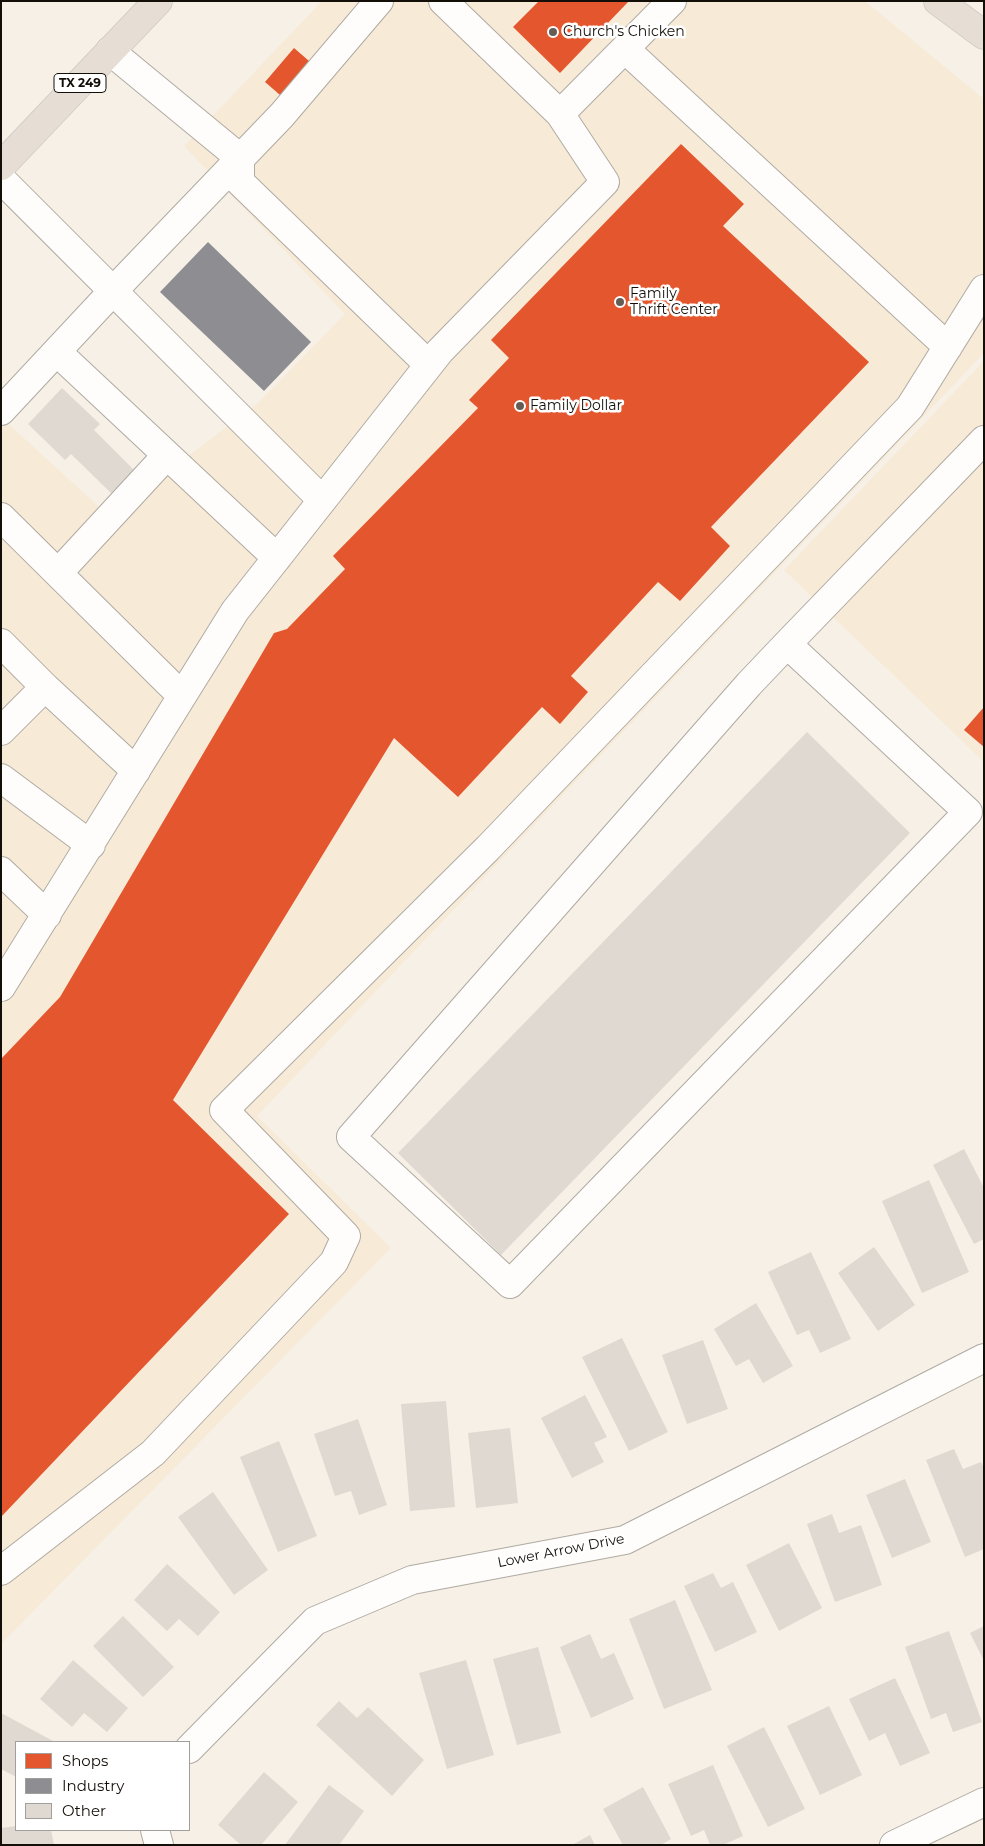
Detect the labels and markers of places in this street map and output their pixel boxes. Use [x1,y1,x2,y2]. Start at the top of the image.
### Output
place label: Church's Chicken [563,24,685,40]
marker: Church's Chicken [547,26,559,38]
place label: Family Thrift Center [630,286,718,318]
marker: Family Thrift Center [614,296,626,308]
place label: Family Dollar [530,398,622,414]
marker: Family Dollar [514,400,526,412]

